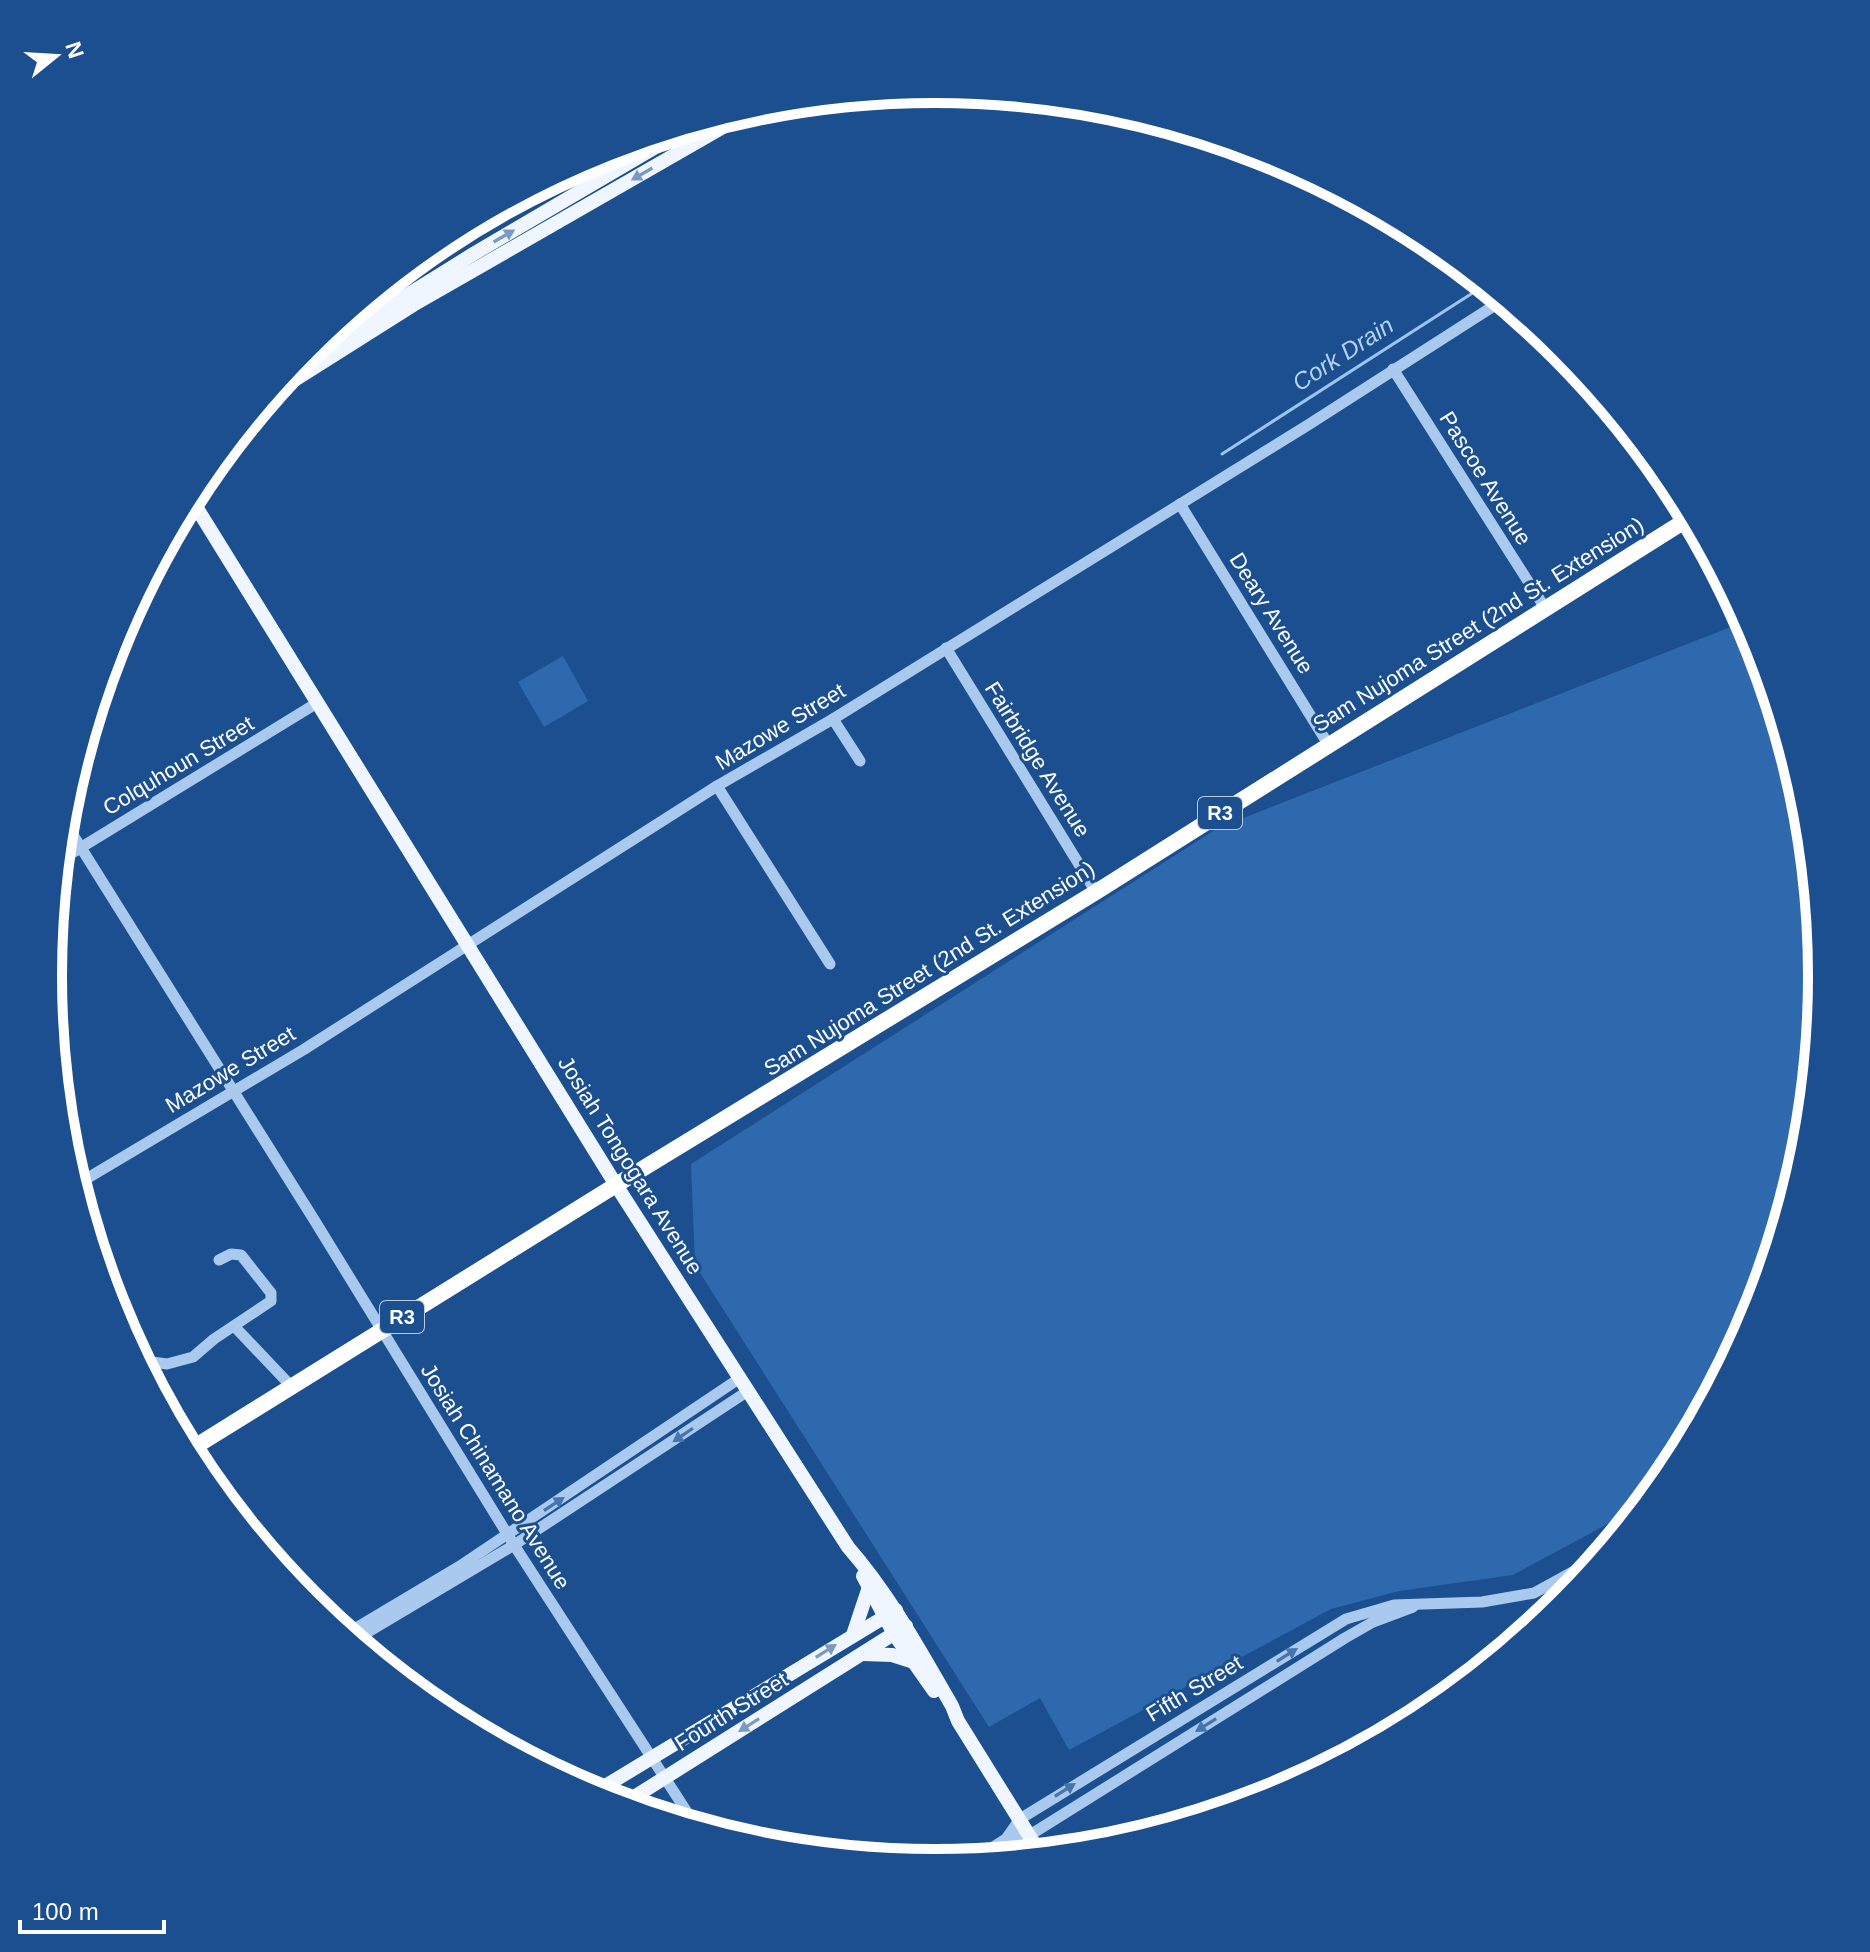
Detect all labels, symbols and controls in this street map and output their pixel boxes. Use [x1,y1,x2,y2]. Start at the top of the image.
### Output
north arrow [16,16,96,96]
text: N [60,39,89,61]
one-way arrow [631,167,653,181]
one-way arrow [493,229,516,243]
water label: Cork Drain [1287,311,1398,396]
street label: Pascoe Avenue [1435,407,1537,550]
street label: Sam Nujoma Street (2nd St. Extension) [1308,512,1648,737]
street label: Deary Avenue [1224,548,1319,678]
street label: Fairbridge Avenue [980,677,1095,841]
street label: Mazowe Street [711,678,850,775]
street label: Colquhoun Street [98,711,258,820]
road number: R3 [1198,797,1242,829]
street label: Sam Nujoma Street (2nd St. Extension) [759,856,1099,1081]
street label: Mazowe Street [161,1021,300,1118]
street label: Josiah Tongogara Avenue [553,1052,708,1279]
road number: R3 [380,1301,424,1333]
street label: Josiah Chinamano Avenue [416,1359,575,1594]
one-way arrow [672,1427,694,1441]
one-way arrow [543,1497,565,1512]
one-way arrow [815,1645,837,1659]
one-way arrow [1276,1648,1298,1662]
street label: Fifth Street [1142,1650,1247,1727]
street label: Fourth Street [670,1667,792,1756]
one-way arrow [1195,1717,1217,1731]
one-way arrow [738,1718,760,1732]
one-way arrow [1054,1783,1076,1797]
scale bar [20,1884,164,1934]
text: 100 m [32,1898,99,1925]

